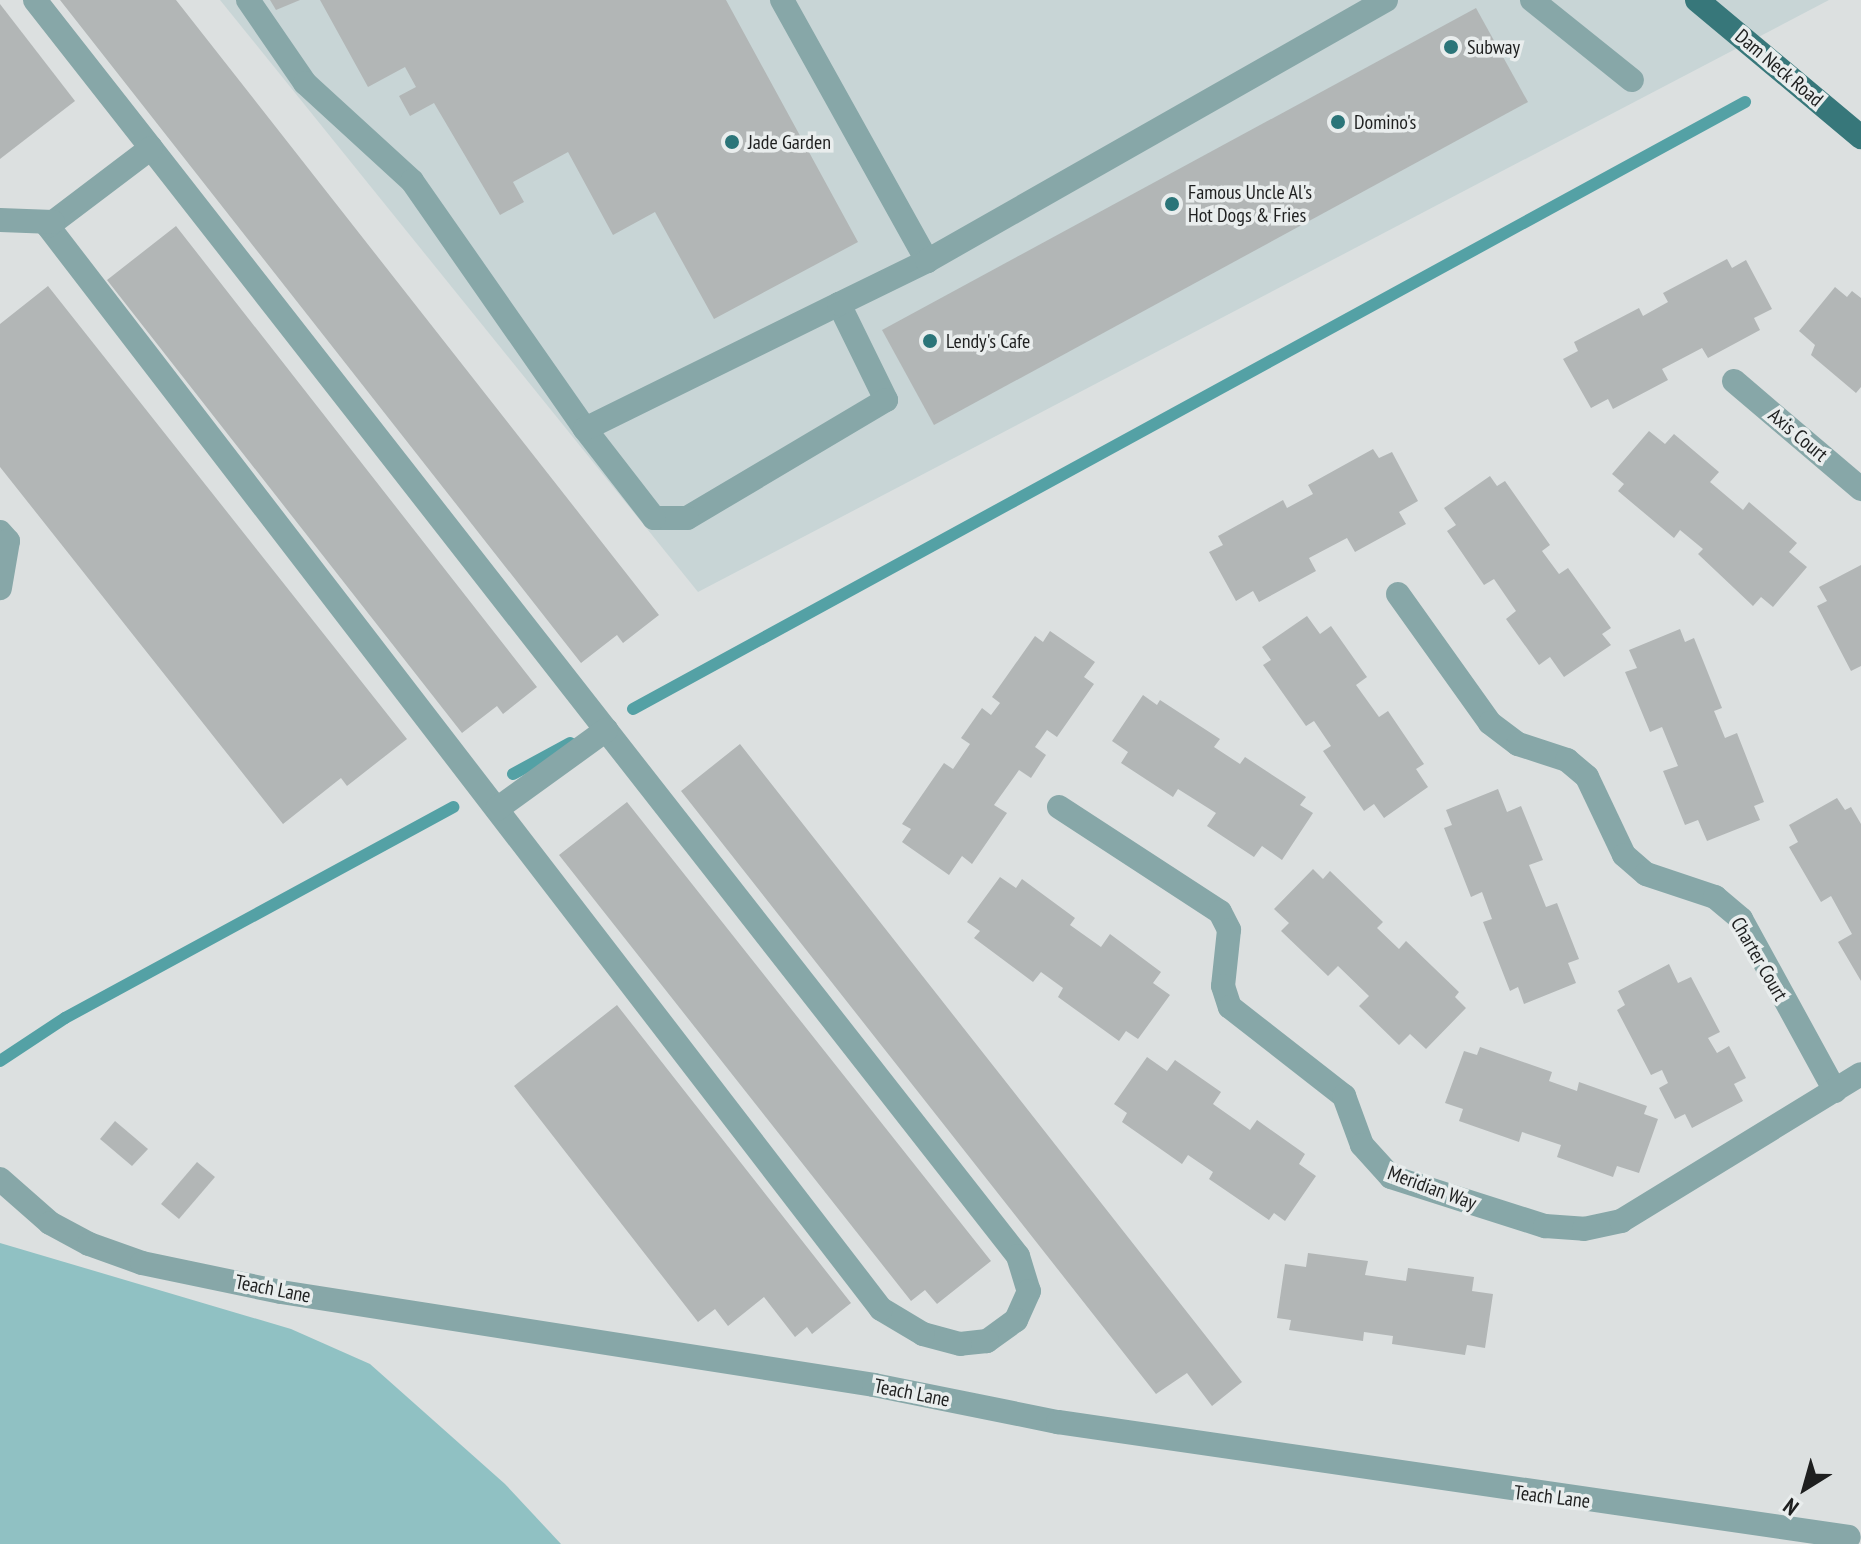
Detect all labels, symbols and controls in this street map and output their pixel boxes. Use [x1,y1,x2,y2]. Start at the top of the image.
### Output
street label: Dam Neck Road [1730,24,1828,112]
place label: Subway [1467,35,1520,59]
marker: Subway [1442,38,1460,56]
place label: Domino's [1354,110,1416,134]
marker: Domino's [1329,113,1347,131]
place label: Jade Garden [748,130,831,154]
marker: Jade Garden [723,133,741,151]
place label: Famous Uncle Al's Hot Dogs & Fries [1188,180,1313,227]
marker: Famous Uncle Al's Hot Dogs & Fries [1163,195,1181,213]
place label: Lendy's Cafe [946,329,1030,353]
marker: Lendy's Cafe [921,332,939,350]
street label: Axis Court [1764,403,1832,467]
street label: Charter Court [1725,913,1793,1005]
street label: Meridian Way [1384,1161,1480,1215]
street label: Teach Lane [233,1270,313,1308]
street label: Teach Lane [872,1374,952,1412]
north arrow [1765,1448,1845,1528]
street label: Teach Lane [1513,1480,1591,1514]
text: N [1777,1492,1804,1522]

